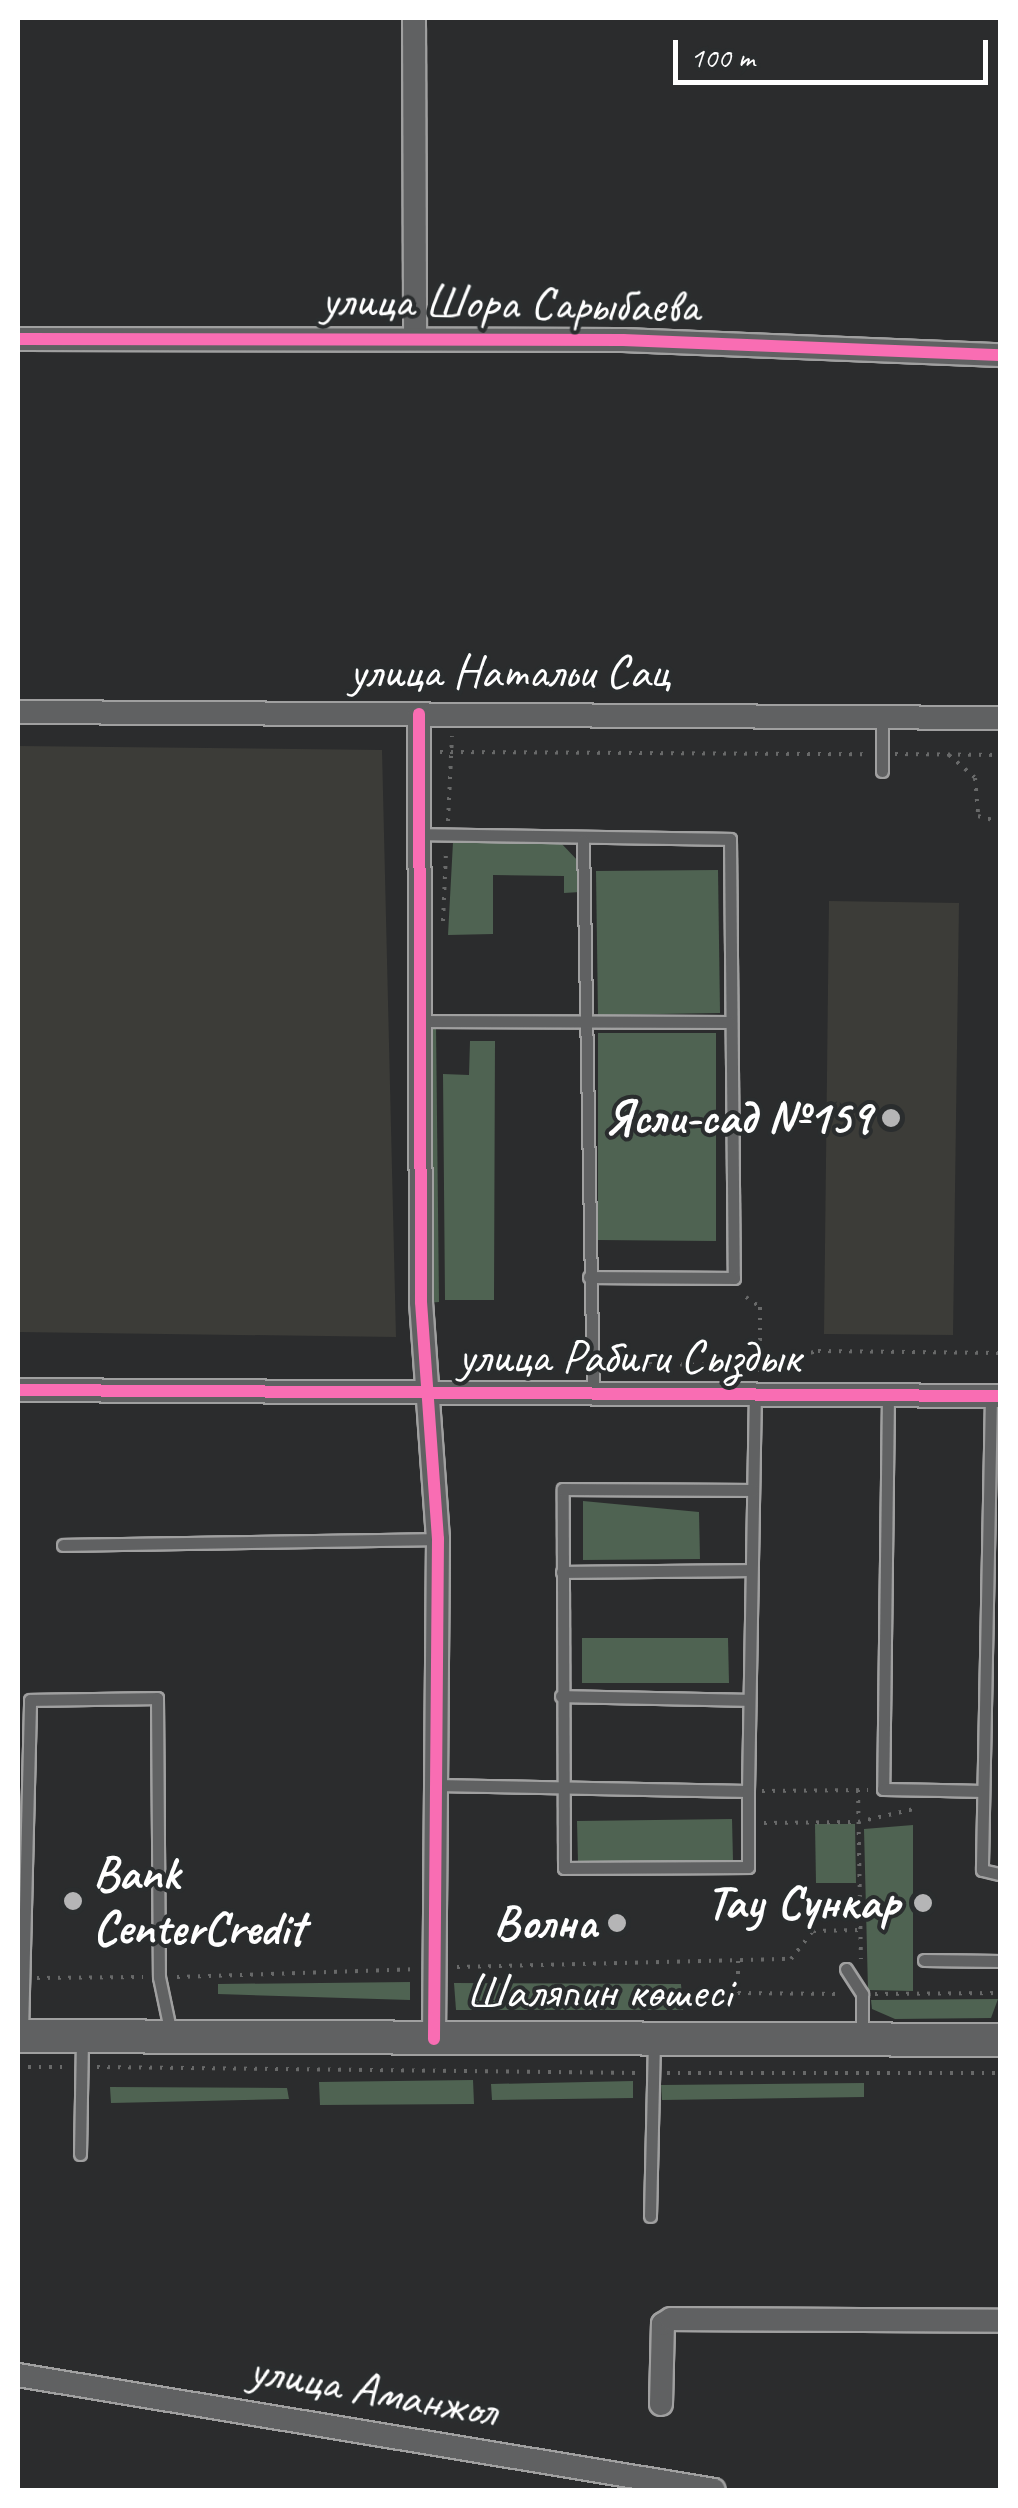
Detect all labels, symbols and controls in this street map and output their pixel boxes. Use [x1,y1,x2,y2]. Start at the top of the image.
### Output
scale bar [678,20,993,82]
text: 100 m [690,38,755,76]
street label: улица Шора Сарыбаева [320,271,700,335]
street label: улица Натальи Сац [350,643,668,701]
place label: Ясли-сад №159 [604,1089,871,1147]
marker: Ясли-сад №159 [880,1107,902,1129]
street label: улица Рабиги Сыздык [457,1328,801,1386]
place label: Bank CenterCredit [93,1844,305,1957]
place label: Тау Сункар [709,1874,900,1932]
marker: Bank CenterCredit [62,1890,84,1912]
marker: Тау Сункар [910,1890,936,1916]
place label: Волна [493,1894,597,1952]
marker: Волна [606,1912,628,1934]
street label: Шаляпин көшесі [466,1963,732,2021]
street label: улица Аманжол [246,2340,500,2440]

